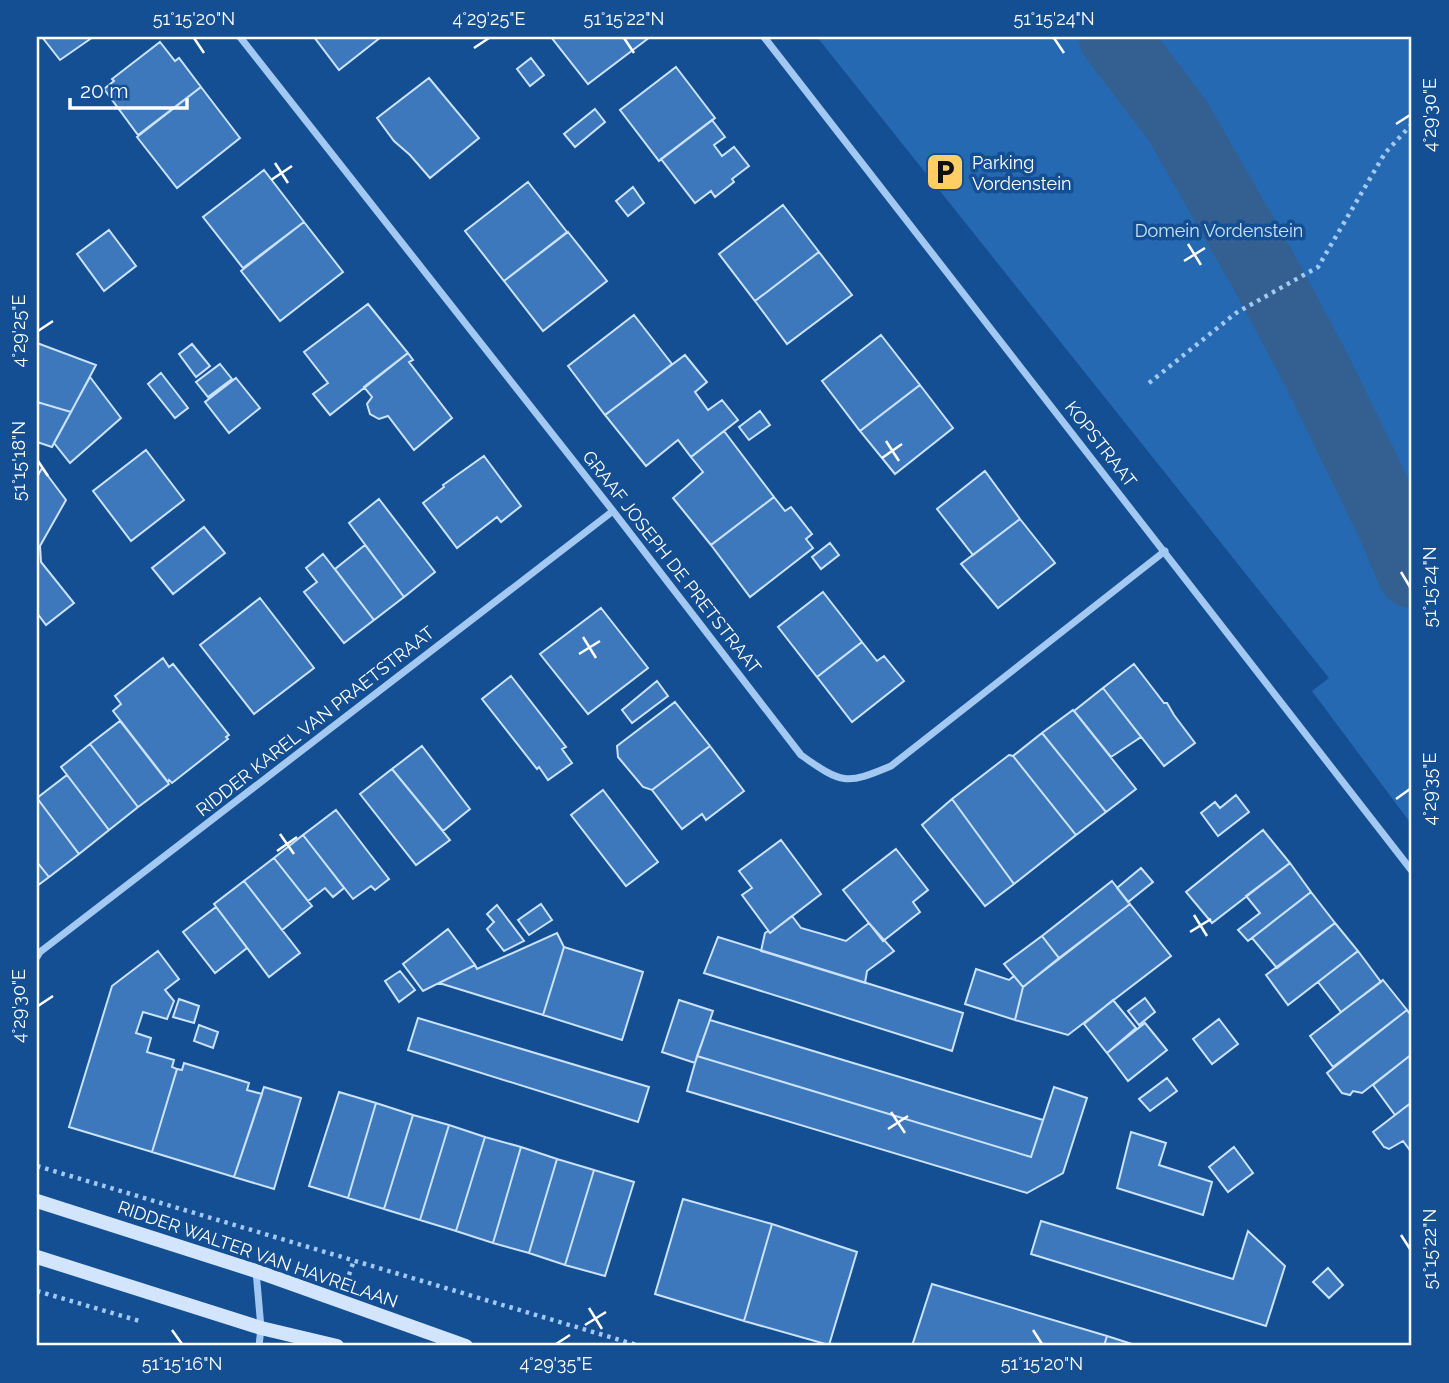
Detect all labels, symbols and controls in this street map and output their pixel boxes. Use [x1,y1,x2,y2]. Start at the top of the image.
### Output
text: 51°15'20"N [153,8,235,29]
text: 4°29'25"E [453,8,525,29]
text: 51°15'22"N [584,8,664,29]
text: 51°15'24"N [1013,8,1095,29]
scale bar [70,66,187,110]
text: 20 m [80,78,128,103]
text: 4°29'30"E [1419,78,1440,152]
parking icon: Parking Vordenstein [924,151,966,193]
place label: Parking Vordenstein [972,152,1072,194]
park label: Domein Vordenstein [1135,220,1303,241]
text: 4°29'25"E [8,295,29,367]
street label: KOPSTRAAT [1061,397,1141,491]
text: 51°15'18"N [8,421,29,501]
street label: GRAAF JOSEPH DE PRETSTRAAT [578,446,766,678]
text: 51°15'24"N [1419,546,1440,628]
street label: RIDDER KAREL VAN PRAETSTRAAT [192,622,438,820]
text: 4°29'35"E [1419,752,1440,826]
text: 4°29'30"E [8,969,29,1043]
street label: RIDDER WALTER VAN HAVRELAAN [115,1196,401,1312]
text: 51°15'22"N [1419,1209,1440,1289]
text: 51°15'16"N [142,1353,222,1374]
text: 4°29'35"E [520,1353,593,1374]
text: 51°15'20"N [1001,1353,1083,1374]

